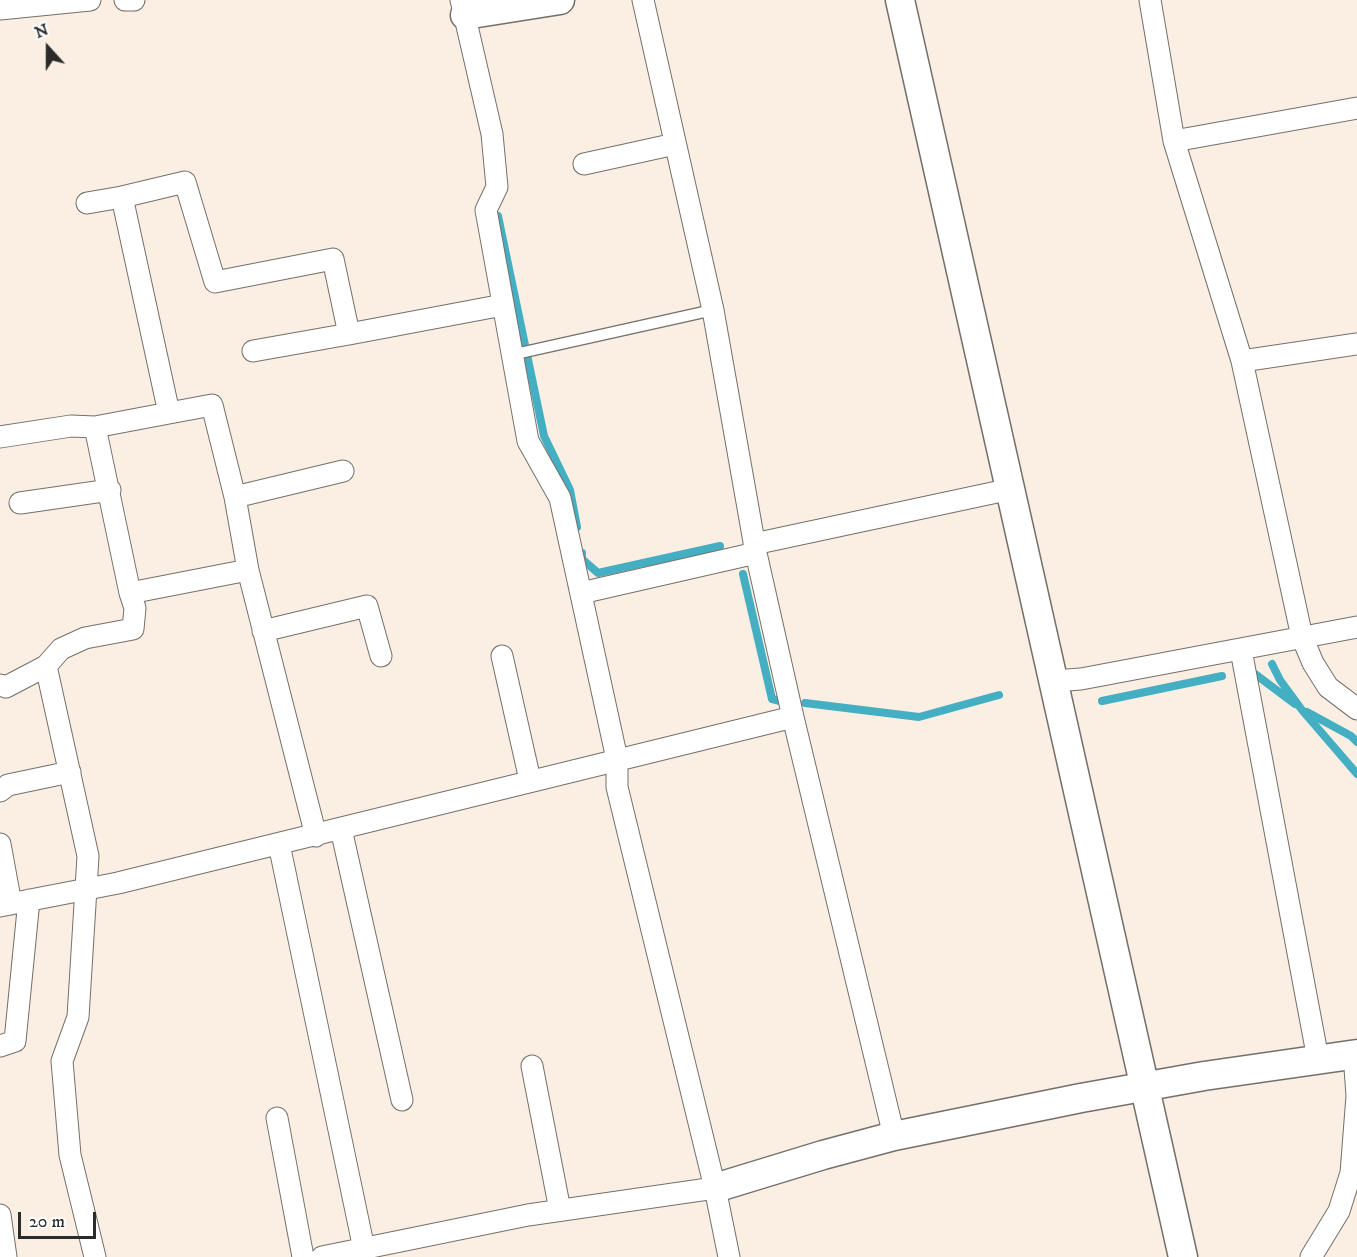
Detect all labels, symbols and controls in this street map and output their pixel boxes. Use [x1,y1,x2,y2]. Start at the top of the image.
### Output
north arrow [18,18,78,78]
text: N [32,20,51,43]
scale bar [21,1200,99,1238]
text: 20 m [29,1211,65,1233]

